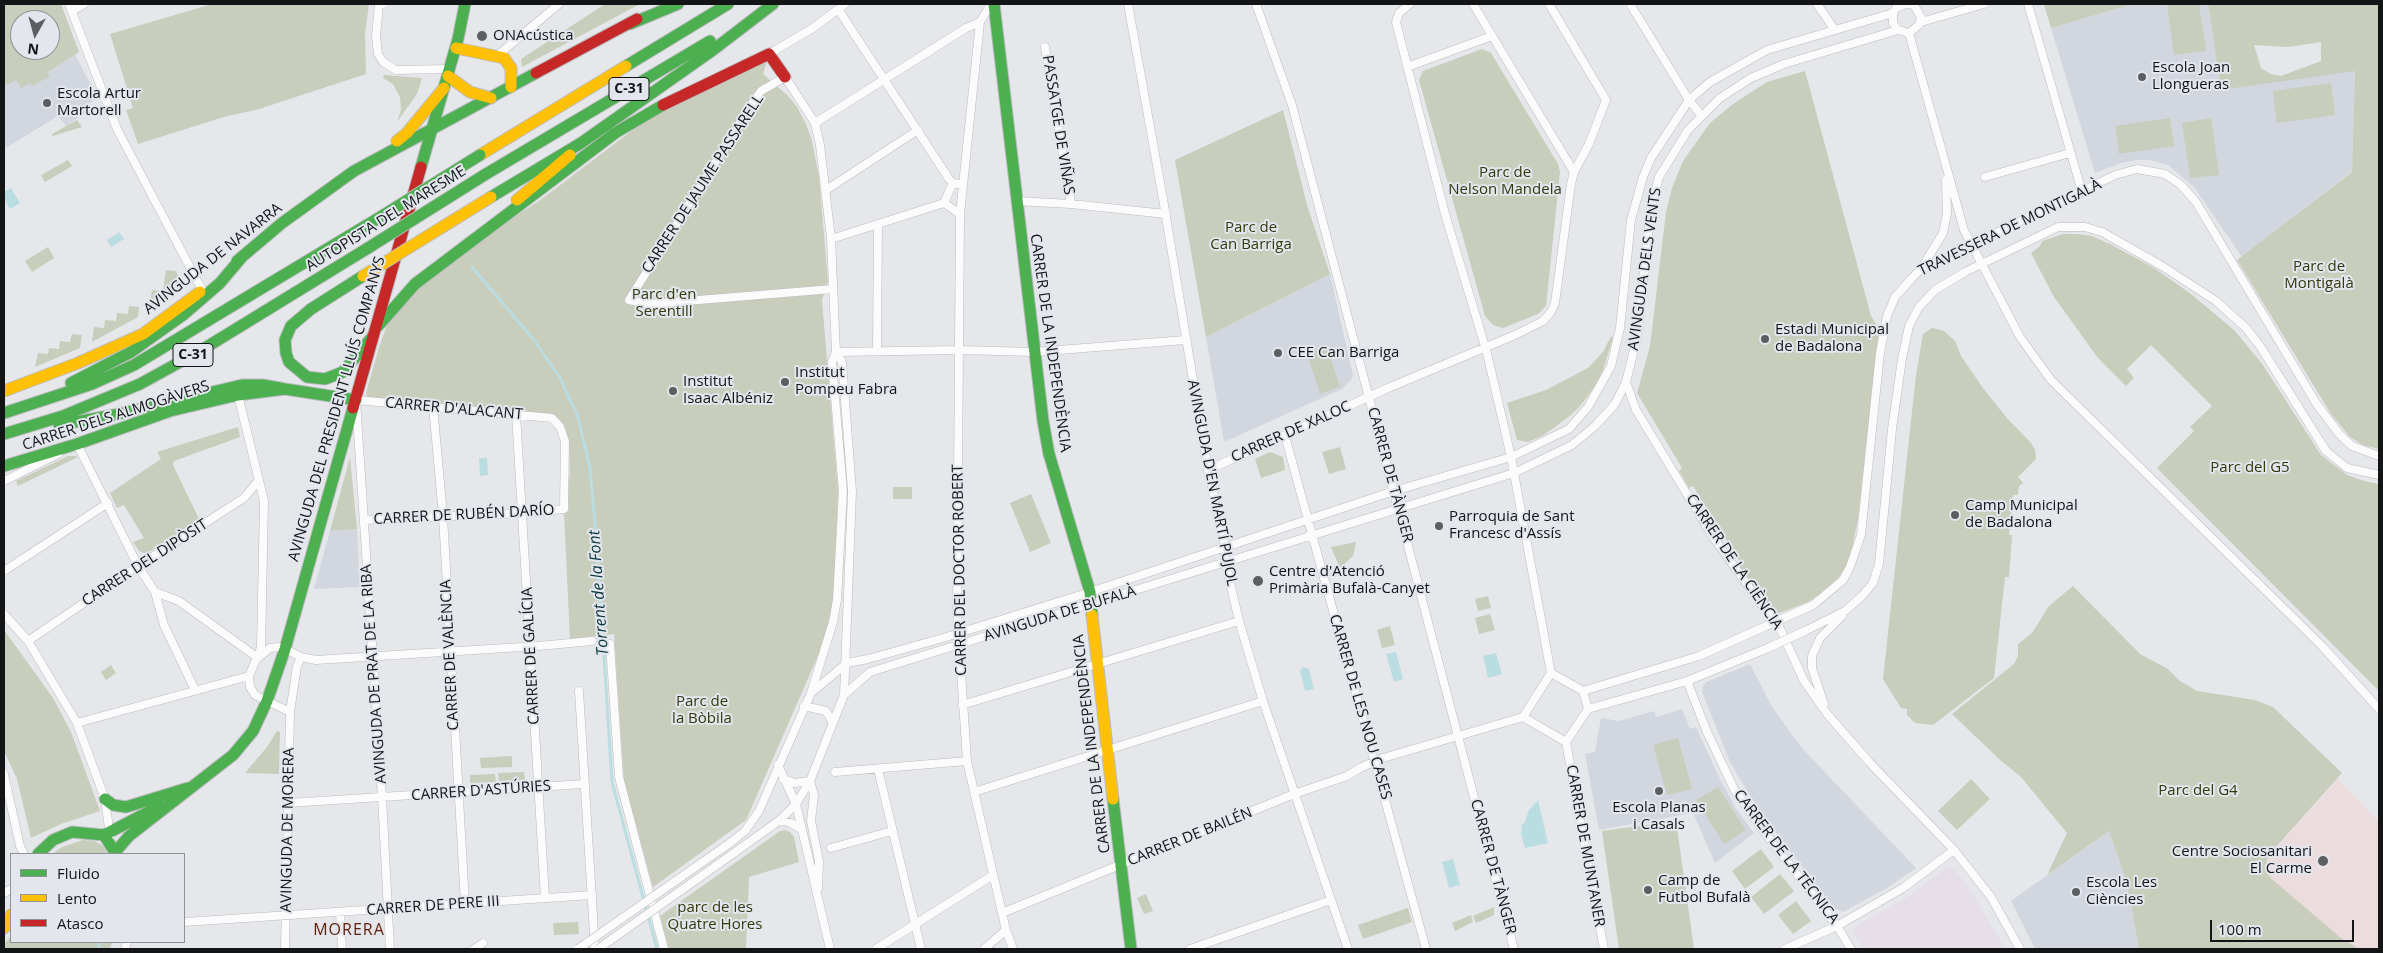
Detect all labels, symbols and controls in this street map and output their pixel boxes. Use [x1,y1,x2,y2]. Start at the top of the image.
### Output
north arrow [10,10,60,60]
place label: ONAcústica [493,27,574,45]
marker: ONAcústica [475,29,489,43]
text: N [26,39,40,60]
street label: PASSATGE DE VIÑAS [1038,54,1078,196]
place label: Escola Joan Llongueras [2152,59,2230,94]
marker: Escola Joan Llongueras [2136,71,2148,83]
road number: C-31 [609,78,649,100]
place label: Escola Artur Martorell [57,85,141,120]
street label: CARRER DE JAUME PASSARELL [638,91,768,277]
marker: Escola Artur Martorell [41,97,53,109]
street label: AUTOPISTA DEL MARESME [303,162,469,276]
park label: Parc de Nelson Mandela [1448,164,1562,199]
street label: TRAVESSERA DE MONTIGALÀ [1916,176,2104,280]
street label: AVINGUDA DELS VENTS [1625,186,1665,352]
street label: AVINGUDA DE NAVARRA [140,199,286,319]
park label: Parc de Can Barriga [1210,219,1292,254]
street label: CARRER DE LA INDEPENDÈNCIA [1026,233,1074,453]
street label: AVINGUDA DEL PRESIDENT LLUÍS COMPANYS [285,254,389,564]
park label: Parc de Montigalà [2284,258,2354,293]
park label: Parc d'en Serentill [632,286,696,321]
place label: Estadi Municipal de Badalona [1775,321,1889,356]
marker: Estadi Municipal de Badalona [1759,333,1771,345]
road number: C-31 [173,344,213,366]
place label: CEE Can Barriga [1288,344,1399,362]
marker: CEE Can Barriga [1272,347,1284,359]
place label: Institut Pompeu Fabra [795,364,897,399]
place label: Institut Isaac Albéniz [683,373,773,408]
marker: Institut Pompeu Fabra [779,376,791,388]
street label: CARRER DELS ALMOGÀVERS [20,377,212,455]
street label: AVINGUDA D'EN MARTÍ PUJOL [1183,378,1241,588]
marker: Institut Isaac Albéniz [667,385,679,397]
street label: CARRER D'ALACANT [384,394,524,424]
street label: CARRER DE XALOC [1228,398,1354,466]
street label: CARRER DE TÀNGER [1363,405,1417,545]
park label: Parc del G5 [2210,459,2290,477]
street label: CARRER DEL DOCTOR ROBERT [949,464,971,676]
street label: CARRER DE LA CIÈNCIA [1682,491,1786,633]
place label: Camp Municipal de Badalona [1965,497,2078,532]
street label: CARRER DE RUBÉN DARÍO [373,501,555,529]
place label: Parroquia de Sant Francesc d'Assís [1449,508,1575,543]
marker: Camp Municipal de Badalona [1949,509,1961,521]
street label: CARRER DEL DIPÒSIT [79,516,211,610]
marker: Parroquia de Sant Francesc d'Assís [1433,520,1445,532]
water label: Torrent de la Font [585,529,613,657]
place label: Centre d'Atenció Primària Bufalà-Canyet [1269,563,1430,598]
street label: AVINGUDA DE PRAT DE LA RIBA [357,564,391,784]
marker: Centre d'Atenció Primària Bufalà-Canyet [1251,574,1265,588]
street label: CARRER DE VALÈNCIA [437,579,463,731]
street label: AVINGUDA DE BUFALÀ [982,582,1138,646]
street label: CARRER DE GALÍCIA [518,587,544,725]
street label: CARRER DE LES NOU CASES [1325,612,1395,802]
street label: CARRER DE LA INDEPENDÈNCIA [1070,634,1114,854]
park label: Parc de la Bòbila [672,693,732,728]
street label: AVINGUDA DE MORERA [278,748,298,912]
street label: CARRER DE MUNTANER [1562,763,1608,929]
street label: CARRER D'ASTÚRIES [411,777,551,805]
park label: Parc del G4 [2158,782,2238,800]
marker: Escola Planas i Casals [1653,785,1665,797]
street label: CARRER DE LA TÈCNICA [1730,786,1842,928]
street label: CARRER DE TÀNGER [1466,797,1520,937]
place label: Escola Planas i Casals [1612,799,1706,834]
street label: CARRER DE BAILÉN [1125,804,1255,870]
place label: Centre Sociosanitari El Carme [2172,843,2312,878]
legend [10,853,185,943]
marker: Centre Sociosanitari El Carme [2316,854,2330,868]
text: Fluido [57,863,100,883]
place label: Camp de Futbol Bufalà [1658,872,1751,907]
place label: Escola Les Ciències [2086,874,2157,909]
marker: Camp de Futbol Bufalà [1642,884,1654,896]
marker: Escola Les Ciències [2070,886,2082,898]
text: Lento [57,888,97,908]
street label: CARRER DE PERE III [366,892,500,920]
park label: parc de les Quatre Hores [668,899,762,934]
scale bar [2213,910,2357,942]
text: Atasco [57,913,104,933]
text: 100 m [2218,919,2262,939]
district label: MORERA [312,920,386,940]

